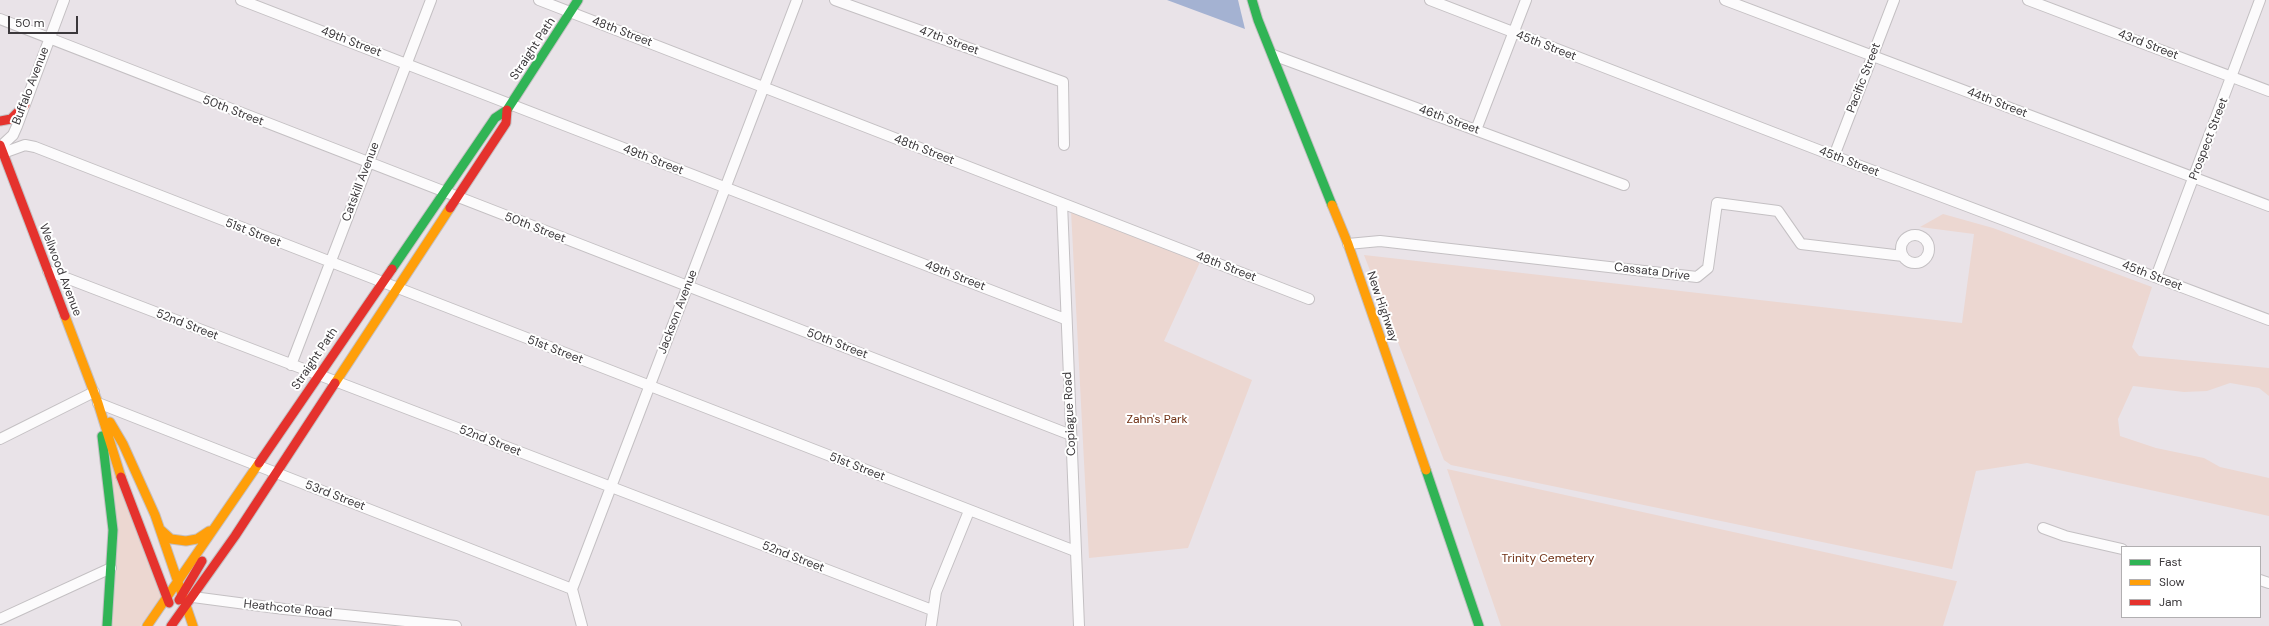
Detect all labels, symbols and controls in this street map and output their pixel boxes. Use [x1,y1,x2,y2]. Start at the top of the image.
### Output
scale bar [10,8,80,34]
street label: 48th Street [590,14,654,50]
text: 50 m [15,15,44,31]
street label: Straight Path [507,15,559,83]
street label: 49th Street [319,24,383,60]
street label: 47th Street [917,24,981,58]
street label: 43rd Street [2116,27,2180,63]
street label: 45th Street [1514,28,1578,64]
street label: Pacific Street [1844,41,1884,115]
street label: Buffalo Avenue [10,45,52,127]
street label: 44th Street [1965,85,2029,121]
street label: 50th Street [200,93,266,129]
street label: Prospect Street [2187,96,2231,182]
street label: 46th Street [1417,102,1481,138]
street label: 48th Street [892,132,956,168]
street label: Catskill Avenue [339,140,383,224]
street label: 49th Street [621,142,685,178]
street label: 45th Street [1817,144,1881,180]
street label: 50th Street [502,210,568,246]
street label: 51st Street [223,216,283,250]
street label: Wellwood Avenue [36,222,84,318]
street label: 48th Street [1194,249,1258,285]
street label: 49th Street [923,258,987,294]
street label: 45th Street [2120,258,2184,294]
street label: Cassata Drive [1613,260,1691,284]
street label: Jackson Avenue [655,268,701,356]
street label: New Highway [1363,270,1401,344]
street label: 52nd Street [154,307,220,343]
street label: Straight Path [289,325,341,393]
street label: 50th Street [804,326,870,362]
street label: 51st Street [525,333,585,367]
street label: Copiague Road [1061,372,1079,456]
park label: Zahn's Park [1126,413,1188,427]
street label: 52nd Street [457,423,523,459]
street label: 51st Street [827,450,887,484]
street label: 53rd Street [303,478,367,514]
street label: 52nd Street [760,539,826,575]
legend [2121,546,2261,618]
park label: Trinity Cemetery [1502,552,1594,566]
text: Fast [2159,554,2182,570]
text: Slow [2159,574,2185,590]
text: Jam [2159,594,2182,610]
street label: Heathcote Road [243,597,333,621]

